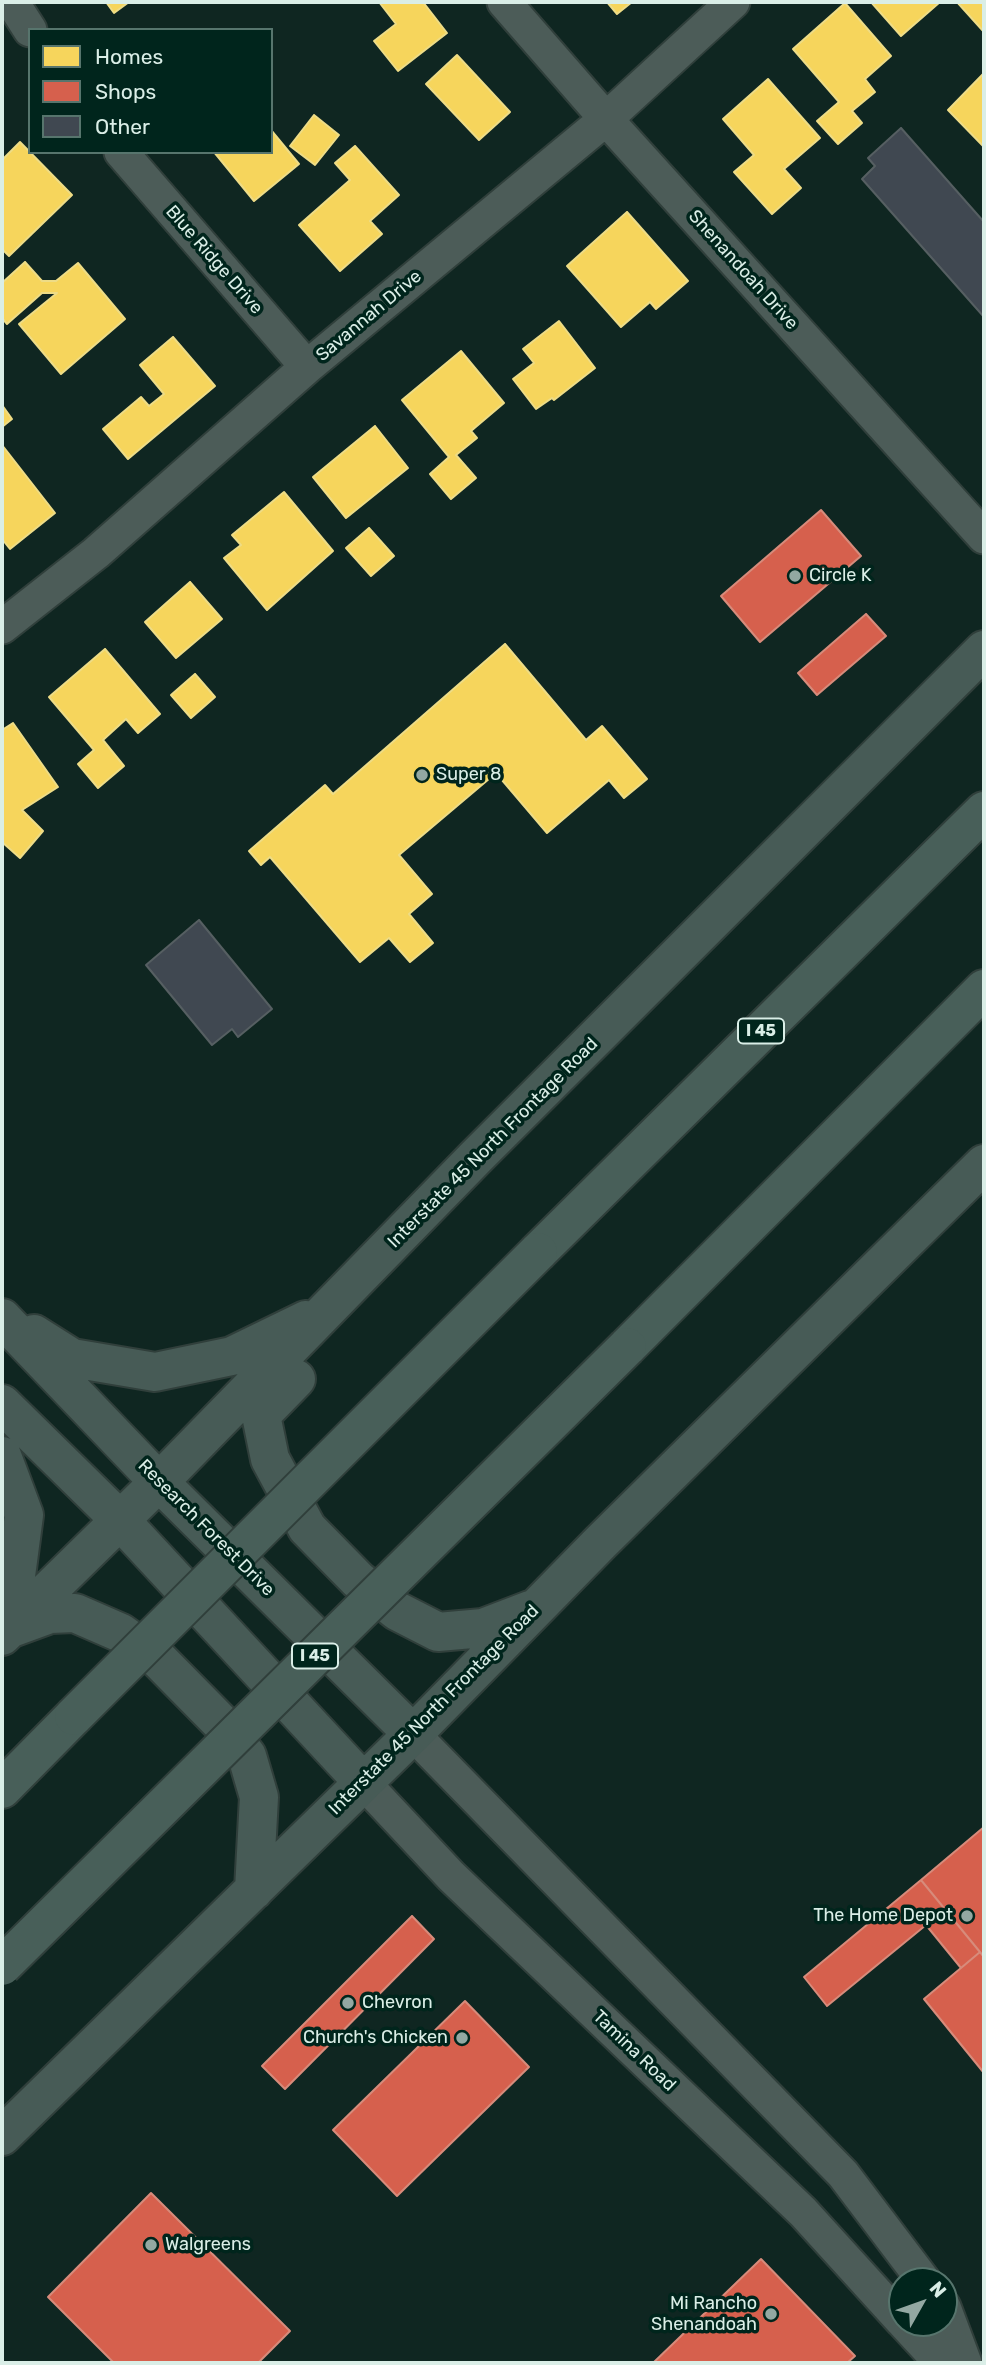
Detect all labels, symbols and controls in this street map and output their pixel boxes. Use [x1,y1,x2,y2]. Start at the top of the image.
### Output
legend [28,28,273,154]
text: Homes [95,44,163,69]
text: Shops [95,79,156,104]
text: Other [95,114,150,139]
street label: Blue Ridge Drive [161,201,267,319]
street label: Shenandoah Drive [684,206,802,334]
street label: Savannah Drive [312,266,426,366]
place label: Circle K [809,565,872,587]
marker: Circle K [787,568,803,584]
place label: Super 8 [436,764,502,786]
marker: Super 8 [414,767,430,783]
road number: I 45 [738,1018,784,1044]
street label: Interstate 45 North Frontage Road [383,1033,603,1253]
street label: Research Forest Drive [133,1455,279,1601]
street label: Interstate 45 North Frontage Road [324,1600,544,1820]
road number: I 45 [292,1644,338,1668]
place label: The Home Depot [813,1905,953,1927]
marker: The Home Depot [959,1908,975,1924]
place label: Chevron [362,1992,433,2014]
marker: Chevron [340,1995,356,2011]
street label: Tamina Road [588,2006,680,2096]
place label: Church's Chicken [303,2027,448,2049]
marker: Church's Chicken [454,2030,470,2046]
place label: Walgreens [165,2234,251,2256]
marker: Walgreens [143,2237,159,2253]
north arrow [888,2267,958,2337]
text: N [925,2277,951,2302]
place label: Mi Rancho Shenandoah [651,2293,757,2336]
marker: Mi Rancho Shenandoah [763,2306,779,2322]

